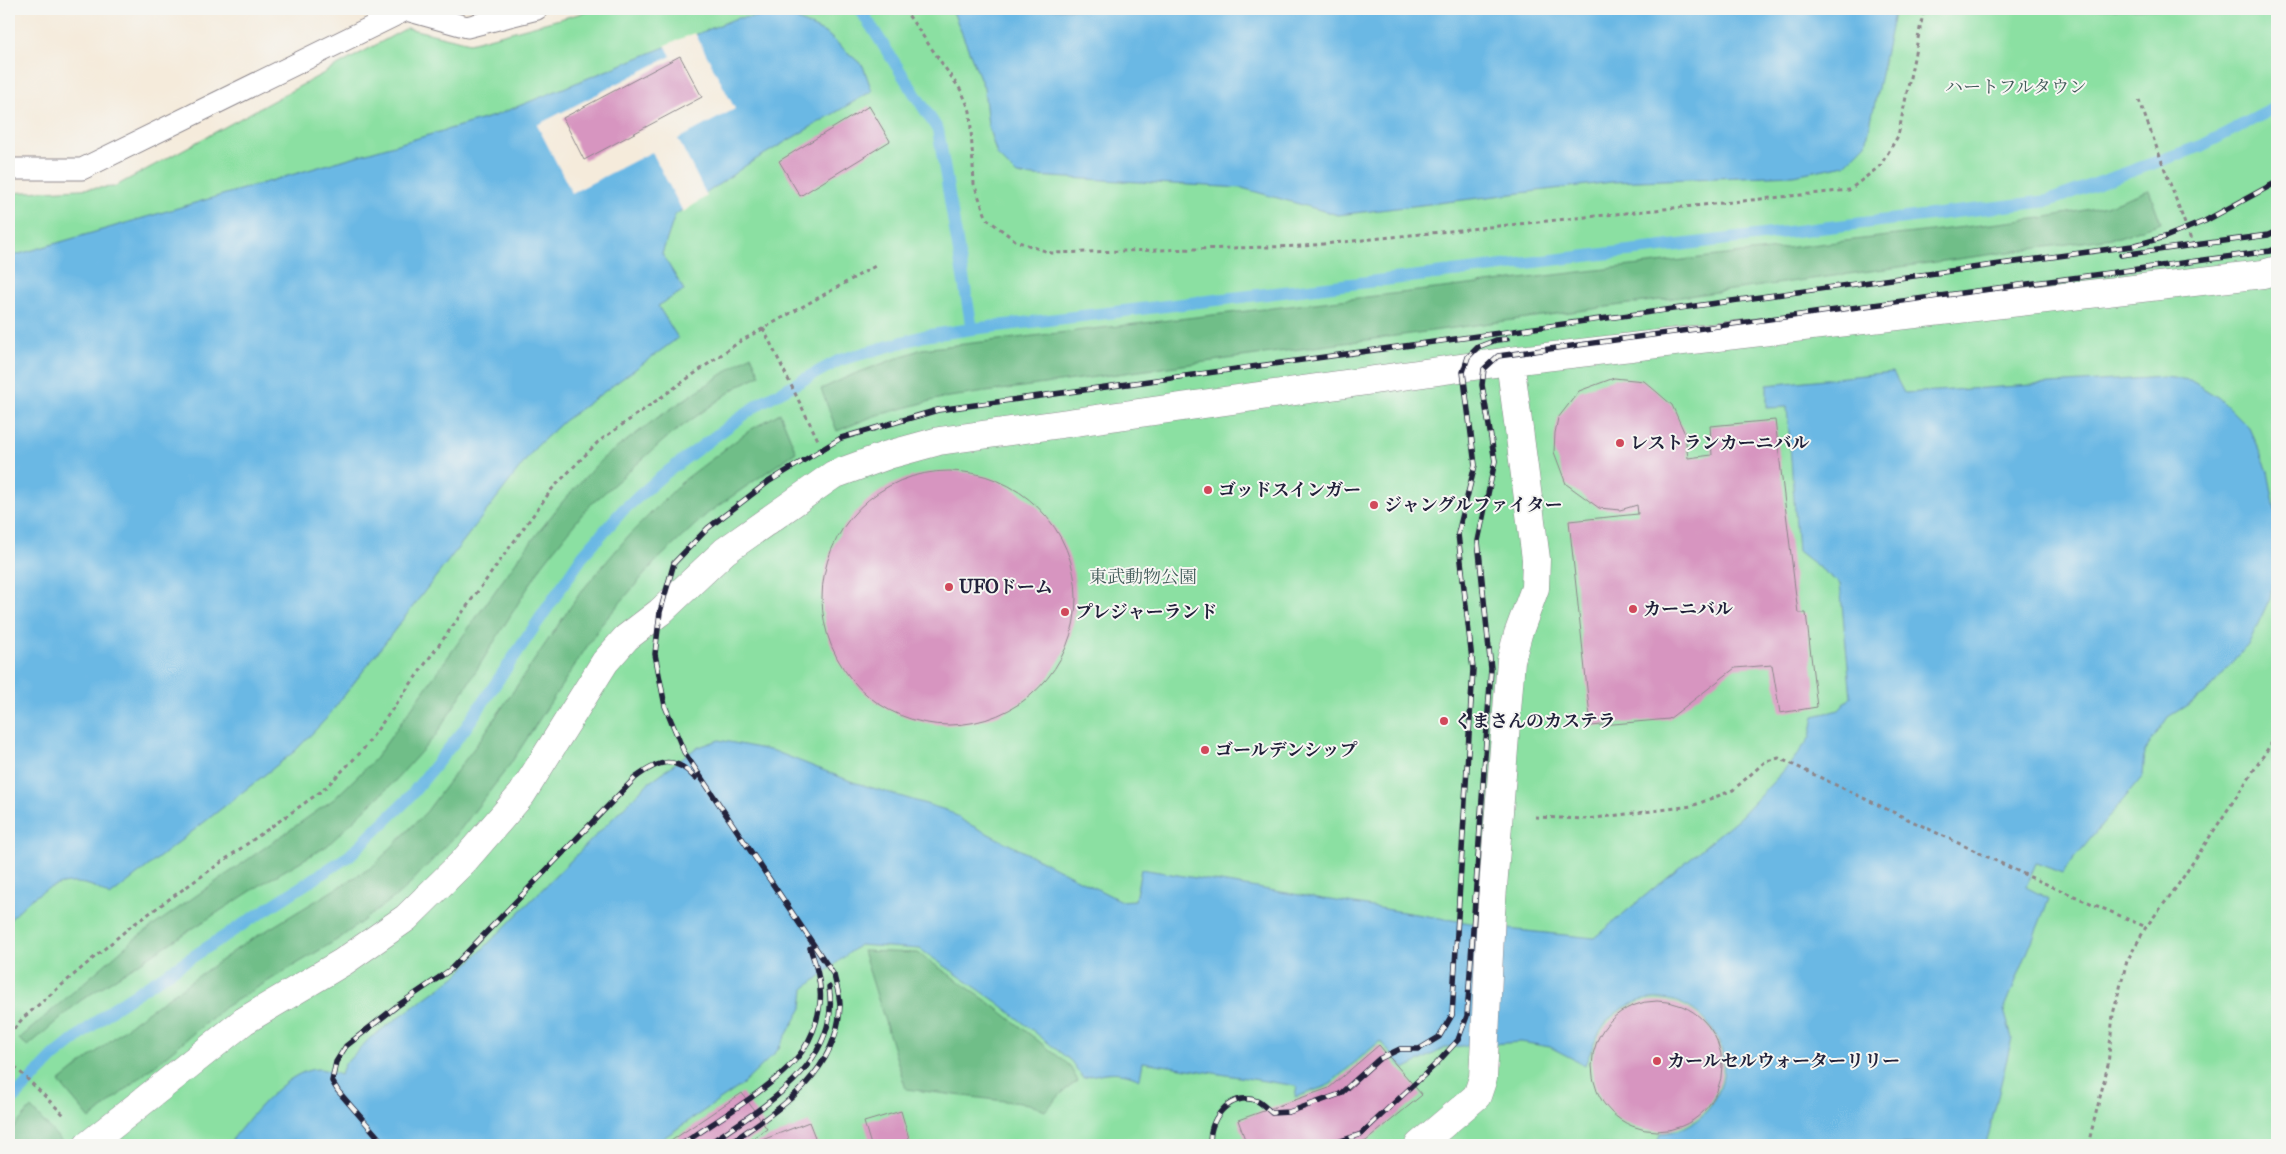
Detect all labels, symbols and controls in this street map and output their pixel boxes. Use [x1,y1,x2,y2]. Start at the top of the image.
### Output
park label: ハートフルタウン [1945,76,2087,98]
place label: レストランカーニバル [1630,432,1809,454]
marker: レストランカーニバル [1614,437,1626,449]
place label: ゴッドスインガー [1218,479,1361,501]
marker: ゴッドスインガー [1202,484,1214,496]
place label: ジャングルファイター [1384,494,1562,516]
marker: ジャングルファイター [1368,499,1380,511]
park label: 東武動物公園 [1089,566,1197,588]
place label: UFOドーム [959,576,1053,598]
marker: UFOドーム [943,581,955,593]
place label: カーニバル [1643,598,1733,620]
place label: プレジャーランド [1075,601,1217,623]
marker: カーニバル [1627,603,1639,615]
marker: プレジャーランド [1059,606,1071,618]
place label: くまさんのカステラ [1454,710,1616,732]
marker: くまさんのカステラ [1438,715,1450,727]
place label: ゴールデンシップ [1215,739,1357,761]
marker: ゴールデンシップ [1199,744,1211,756]
place label: カールセルウォーターリリー [1667,1050,1900,1072]
marker: カールセルウォーターリリー [1651,1055,1663,1067]

